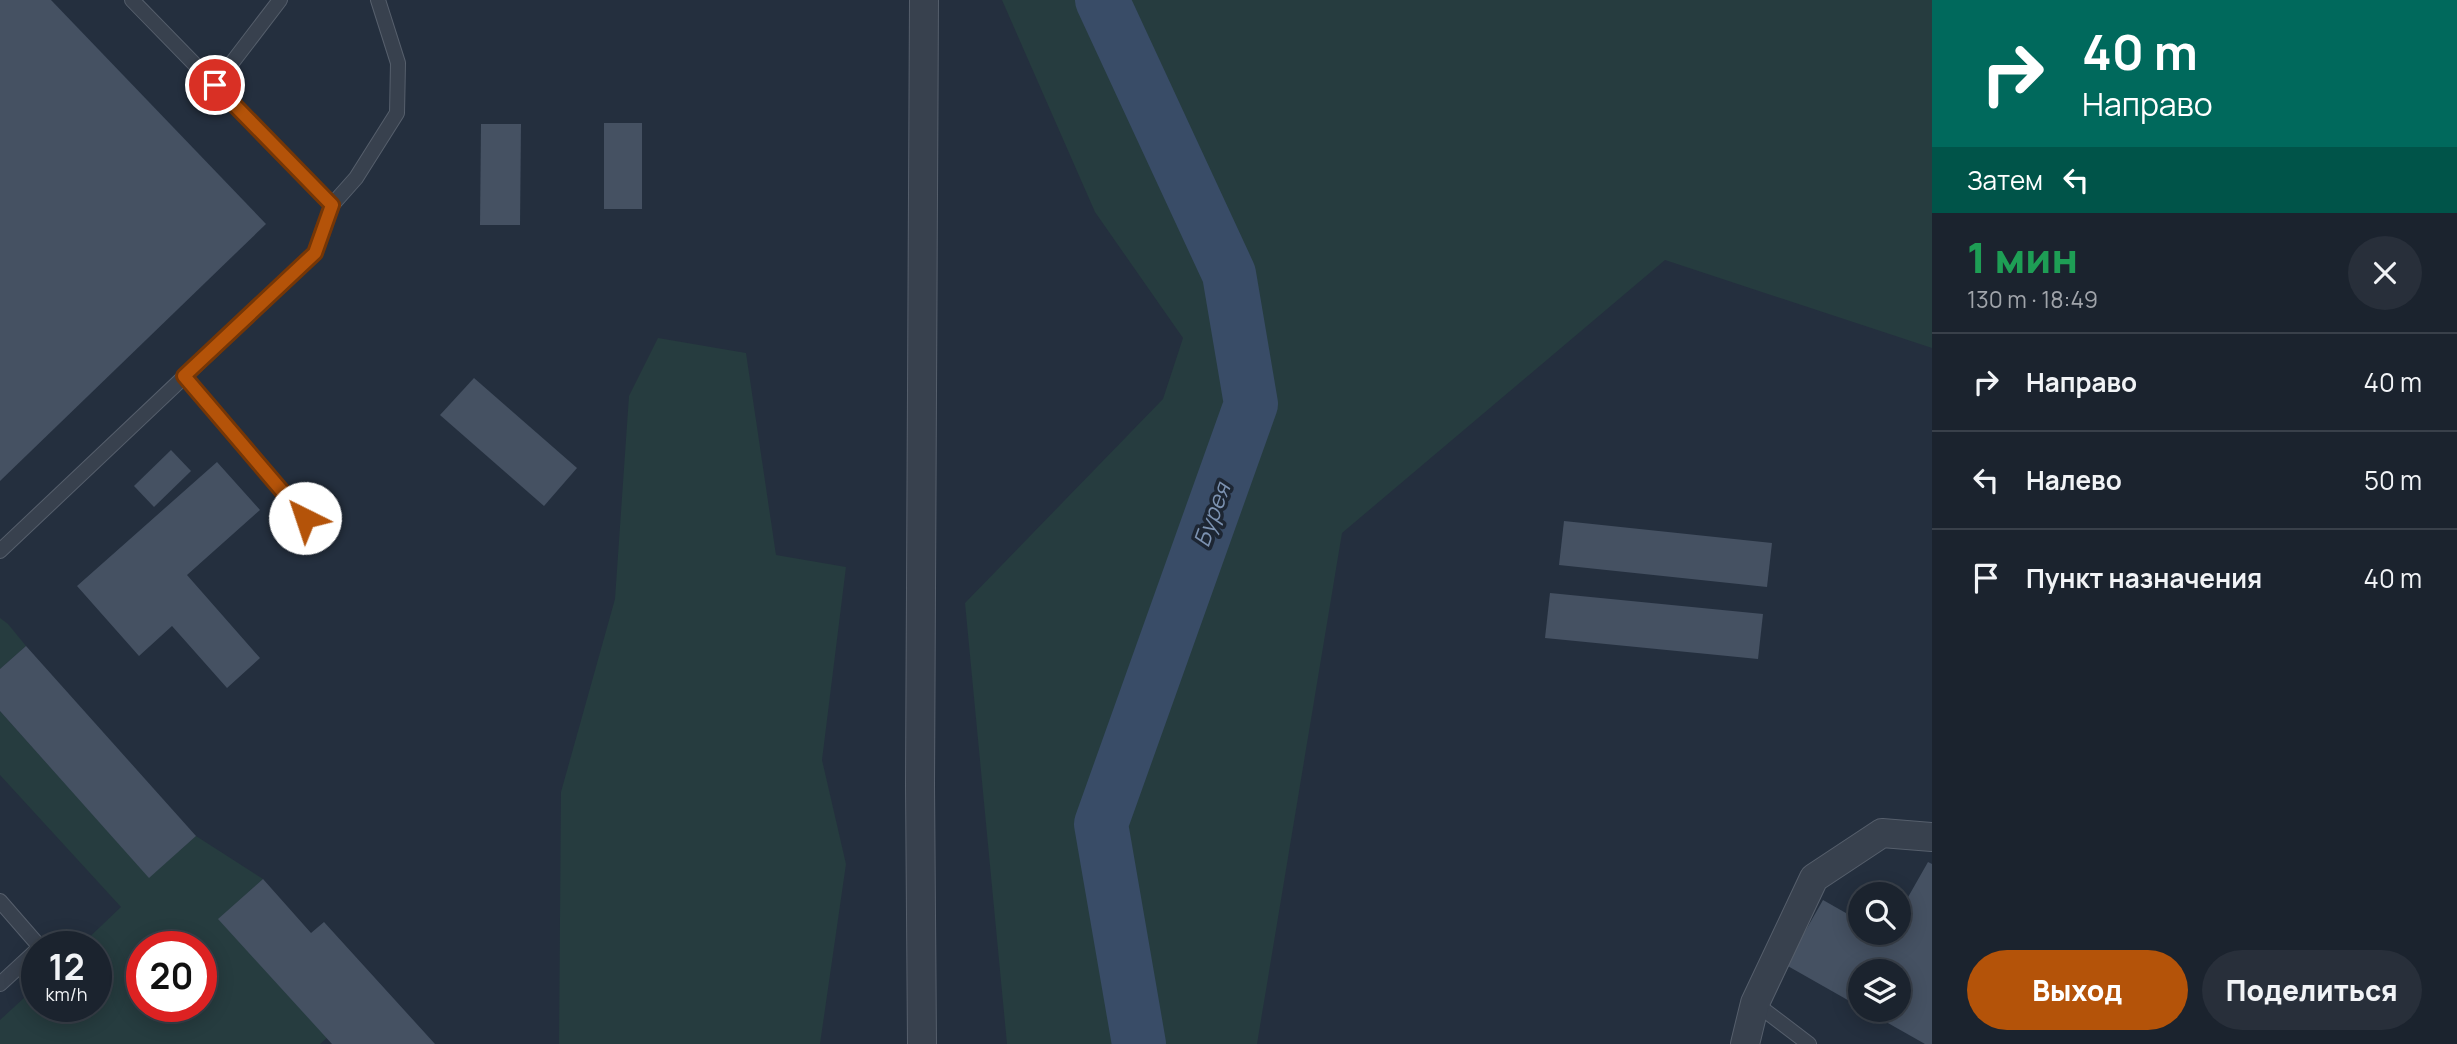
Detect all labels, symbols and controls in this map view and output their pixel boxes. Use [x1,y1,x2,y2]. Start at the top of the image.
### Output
text: 40 m [2082,18,2198,85]
icon: right [1967,28,2058,119]
pin [185,55,245,115]
icon: arrive [196,66,234,104]
text: Направо [2082,82,2213,126]
icon: left [2057,161,2095,199]
text: Затем [1967,162,2043,198]
text: 1 мин [1967,228,2078,286]
button: close [2348,236,2422,310]
text: 130 m · 18:49 [1967,283,2098,315]
icon: right [1967,363,2005,401]
text: Направо [2026,364,2137,400]
text: 40 m [2364,364,2422,400]
icon: left [1967,461,2005,499]
text: Налево [2026,462,2122,498]
text: 50 m [2364,462,2422,498]
water label: Бурея [1185,476,1238,551]
position arrow [268,481,342,555]
icon: arrive [1967,559,2005,597]
text: Пункт назначения [2026,560,2262,596]
text: 40 m [2364,560,2422,596]
map controls [1848,882,1911,1022]
button: search [1848,882,1911,945]
speed limit sign: 20 [126,931,217,1022]
text: 12 [48,943,85,991]
button: Выход [1967,950,2188,1030]
button: Поделиться [2202,950,2422,1030]
button: layers [1848,959,1911,1022]
text: km/h [46,982,87,1006]

